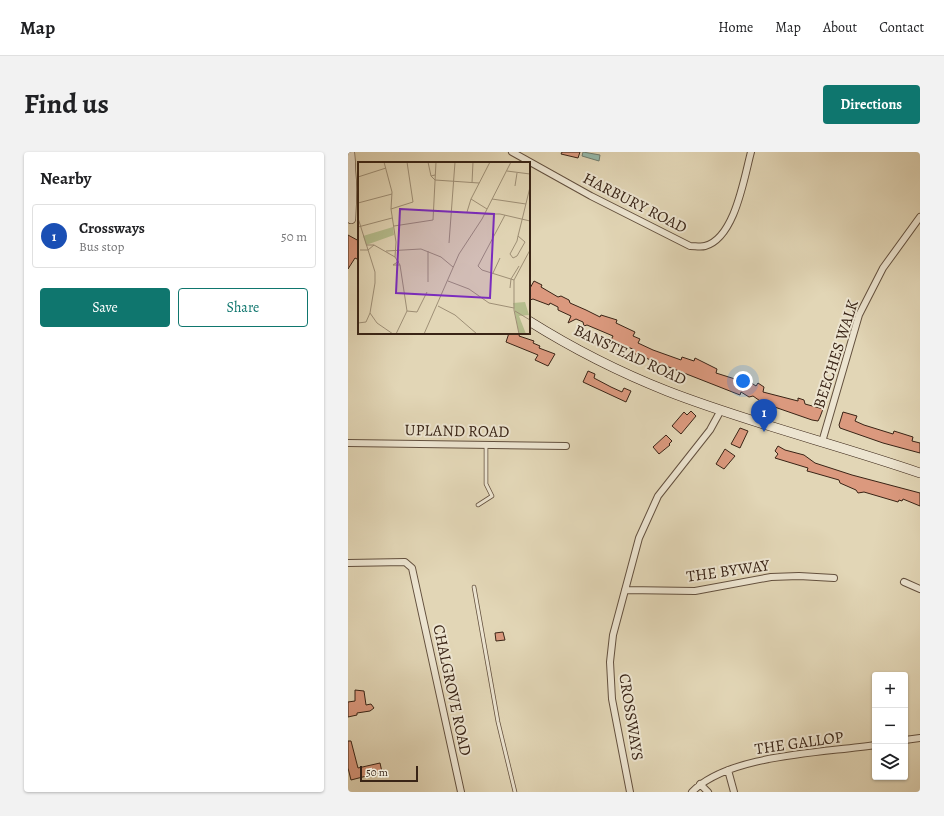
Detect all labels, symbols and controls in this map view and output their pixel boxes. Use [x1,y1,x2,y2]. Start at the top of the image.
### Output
text: Map [20,15,55,41]
text: Home [718,18,753,37]
text: Map [775,18,801,37]
text: About [823,18,857,37]
text: Contact [879,18,924,37]
text: Find us [24,85,109,123]
button: Directions [823,85,920,124]
inset map [358,162,530,334]
text: Nearby [40,167,91,190]
street label: HARBURY ROAD [579,167,691,239]
text: Crossways [79,218,145,238]
text: 1 [52,228,56,245]
text: 50 m [281,228,307,245]
text: Bus stop [79,238,124,255]
button: Save [40,288,170,327]
button: Share [178,288,308,327]
street label: BEECHES WALK [808,297,864,411]
street label: BANSTEAD ROAD [570,319,690,391]
your location [733,371,753,391]
pin: 1 [751,399,777,432]
street label: UPLAND ROAD [405,419,509,443]
street label: THE BYWAY [685,554,771,588]
street label: CHALGROVE ROAD [427,622,477,758]
street label: CROSSWAYS [613,672,649,762]
map controls [872,672,908,780]
button: + [872,672,908,708]
button: − [872,708,908,744]
street label: THE GALLOP [753,726,845,760]
button: layers [872,744,908,780]
scale bar [360,764,418,783]
text: 50 m [366,765,388,780]

